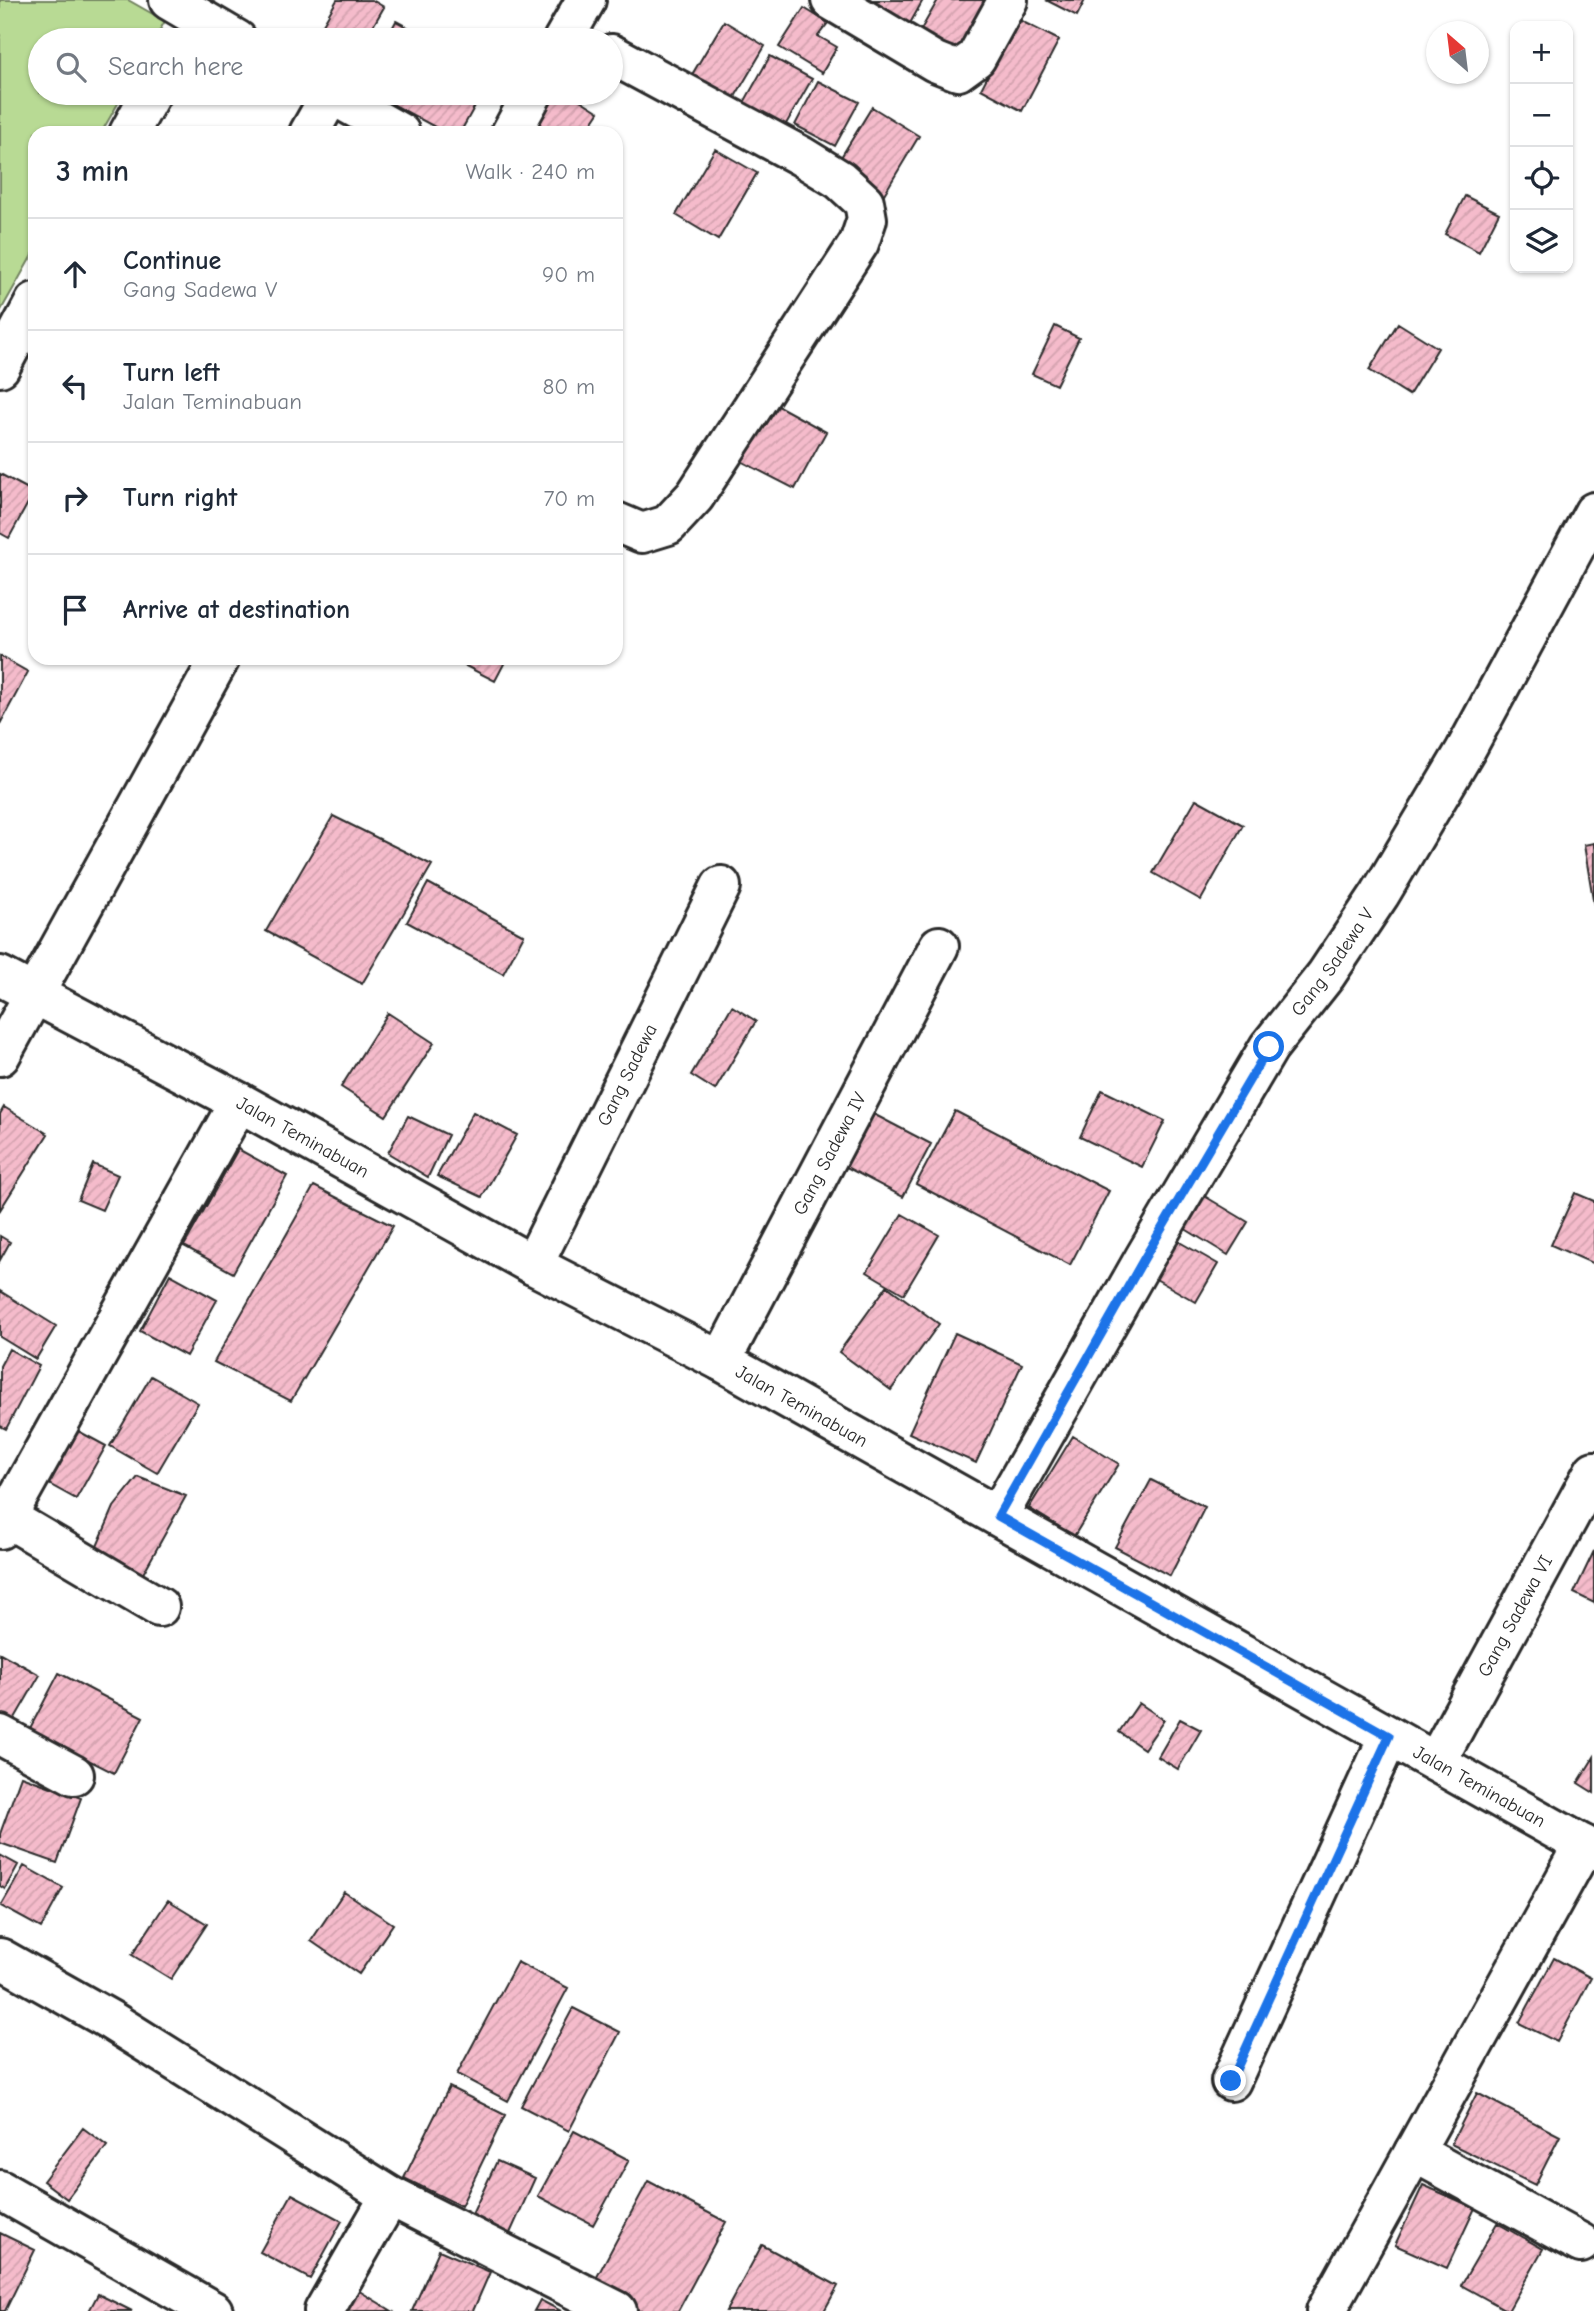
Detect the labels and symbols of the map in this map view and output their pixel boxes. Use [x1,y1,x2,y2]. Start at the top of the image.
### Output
north arrow [1426,21,1489,84]
street label: Gang Sadewa V [1287,903,1379,1021]
street label: Gang Sadewa [593,1020,662,1130]
route start [1253,1031,1284,1062]
street label: Gang Sadewa IV [789,1088,871,1219]
street label: Jalan Teminabuan [233,1092,373,1183]
street label: Jalan Teminabuan [732,1361,872,1452]
street label: Gang Sadewa VI [1473,1551,1557,1681]
street label: Jalan Teminabuan [1409,1741,1549,1832]
route end [1215,2065,1246,2096]

